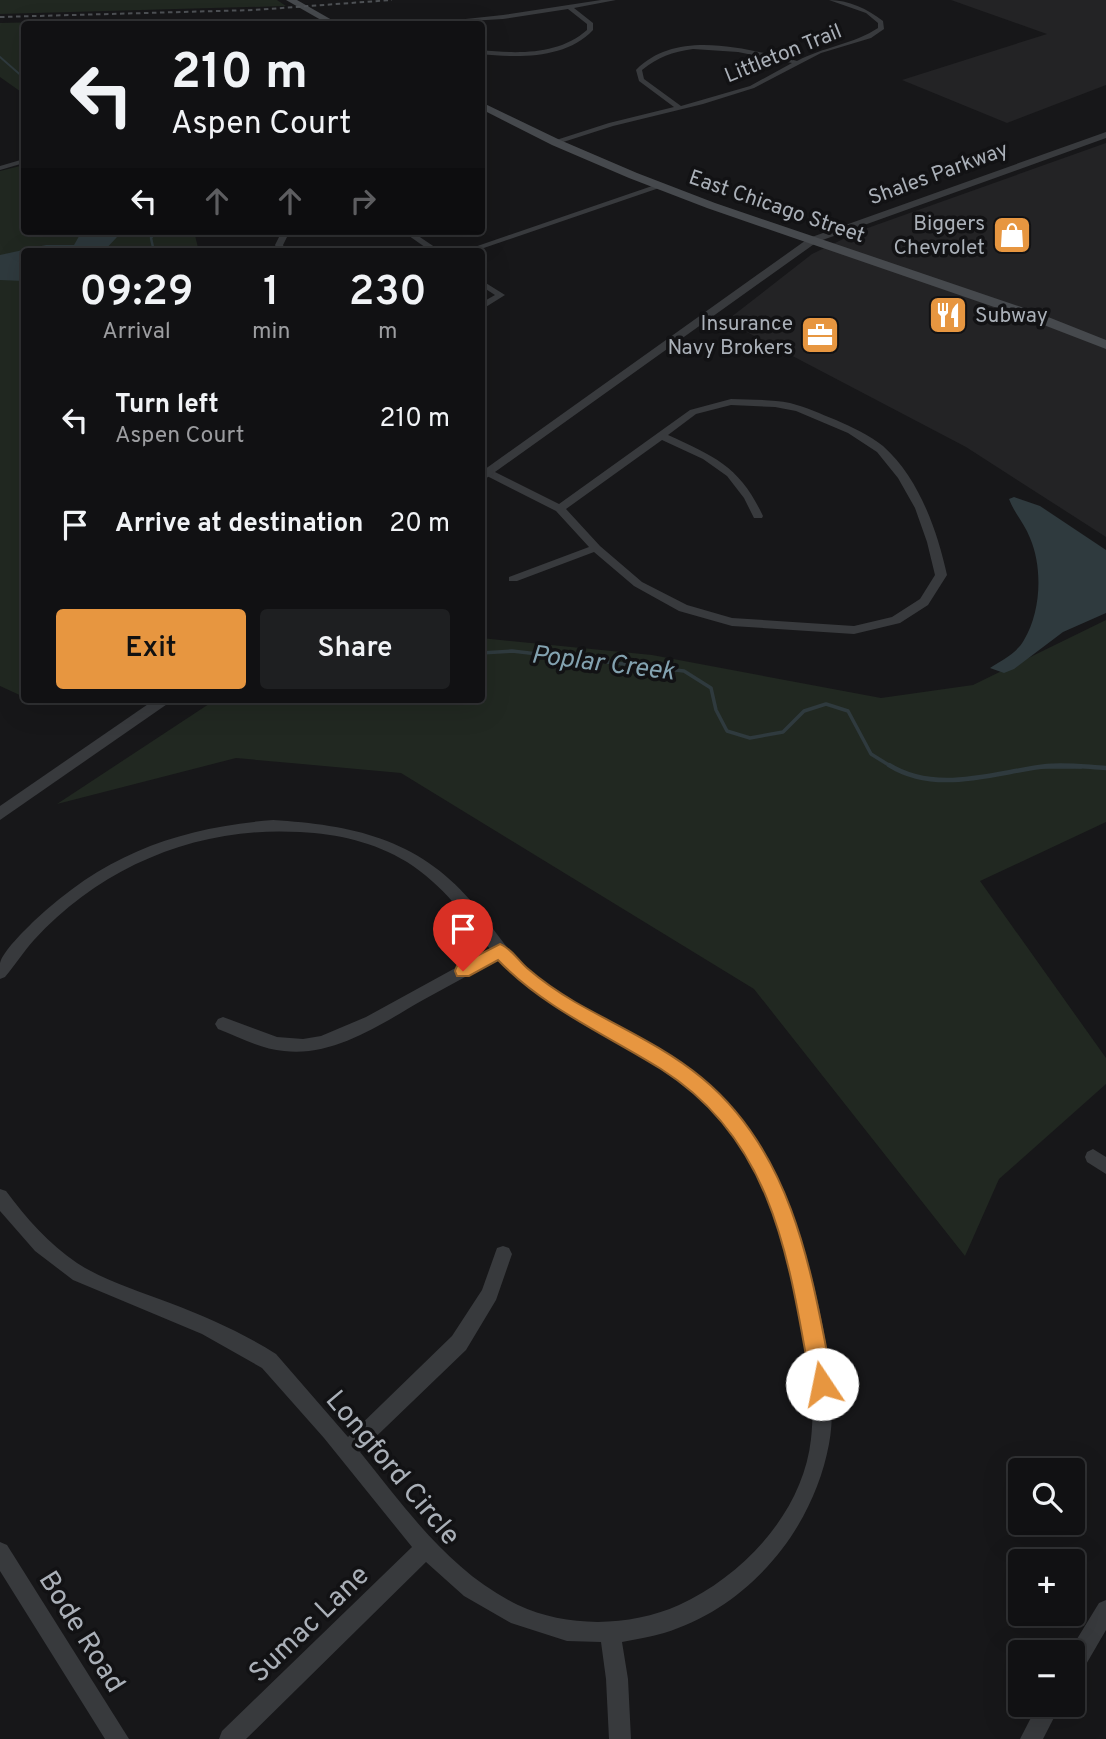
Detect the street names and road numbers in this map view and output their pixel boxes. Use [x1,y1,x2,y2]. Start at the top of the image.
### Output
street label: Littleton Trail [721,19,846,90]
street label: Shales Parkway [865,137,1012,212]
street label: East Chicago Street [685,165,868,250]
street label: Longford Circle [316,1384,467,1554]
street label: Sumac Lane [242,1559,378,1692]
street label: Bode Road [29,1565,132,1700]

